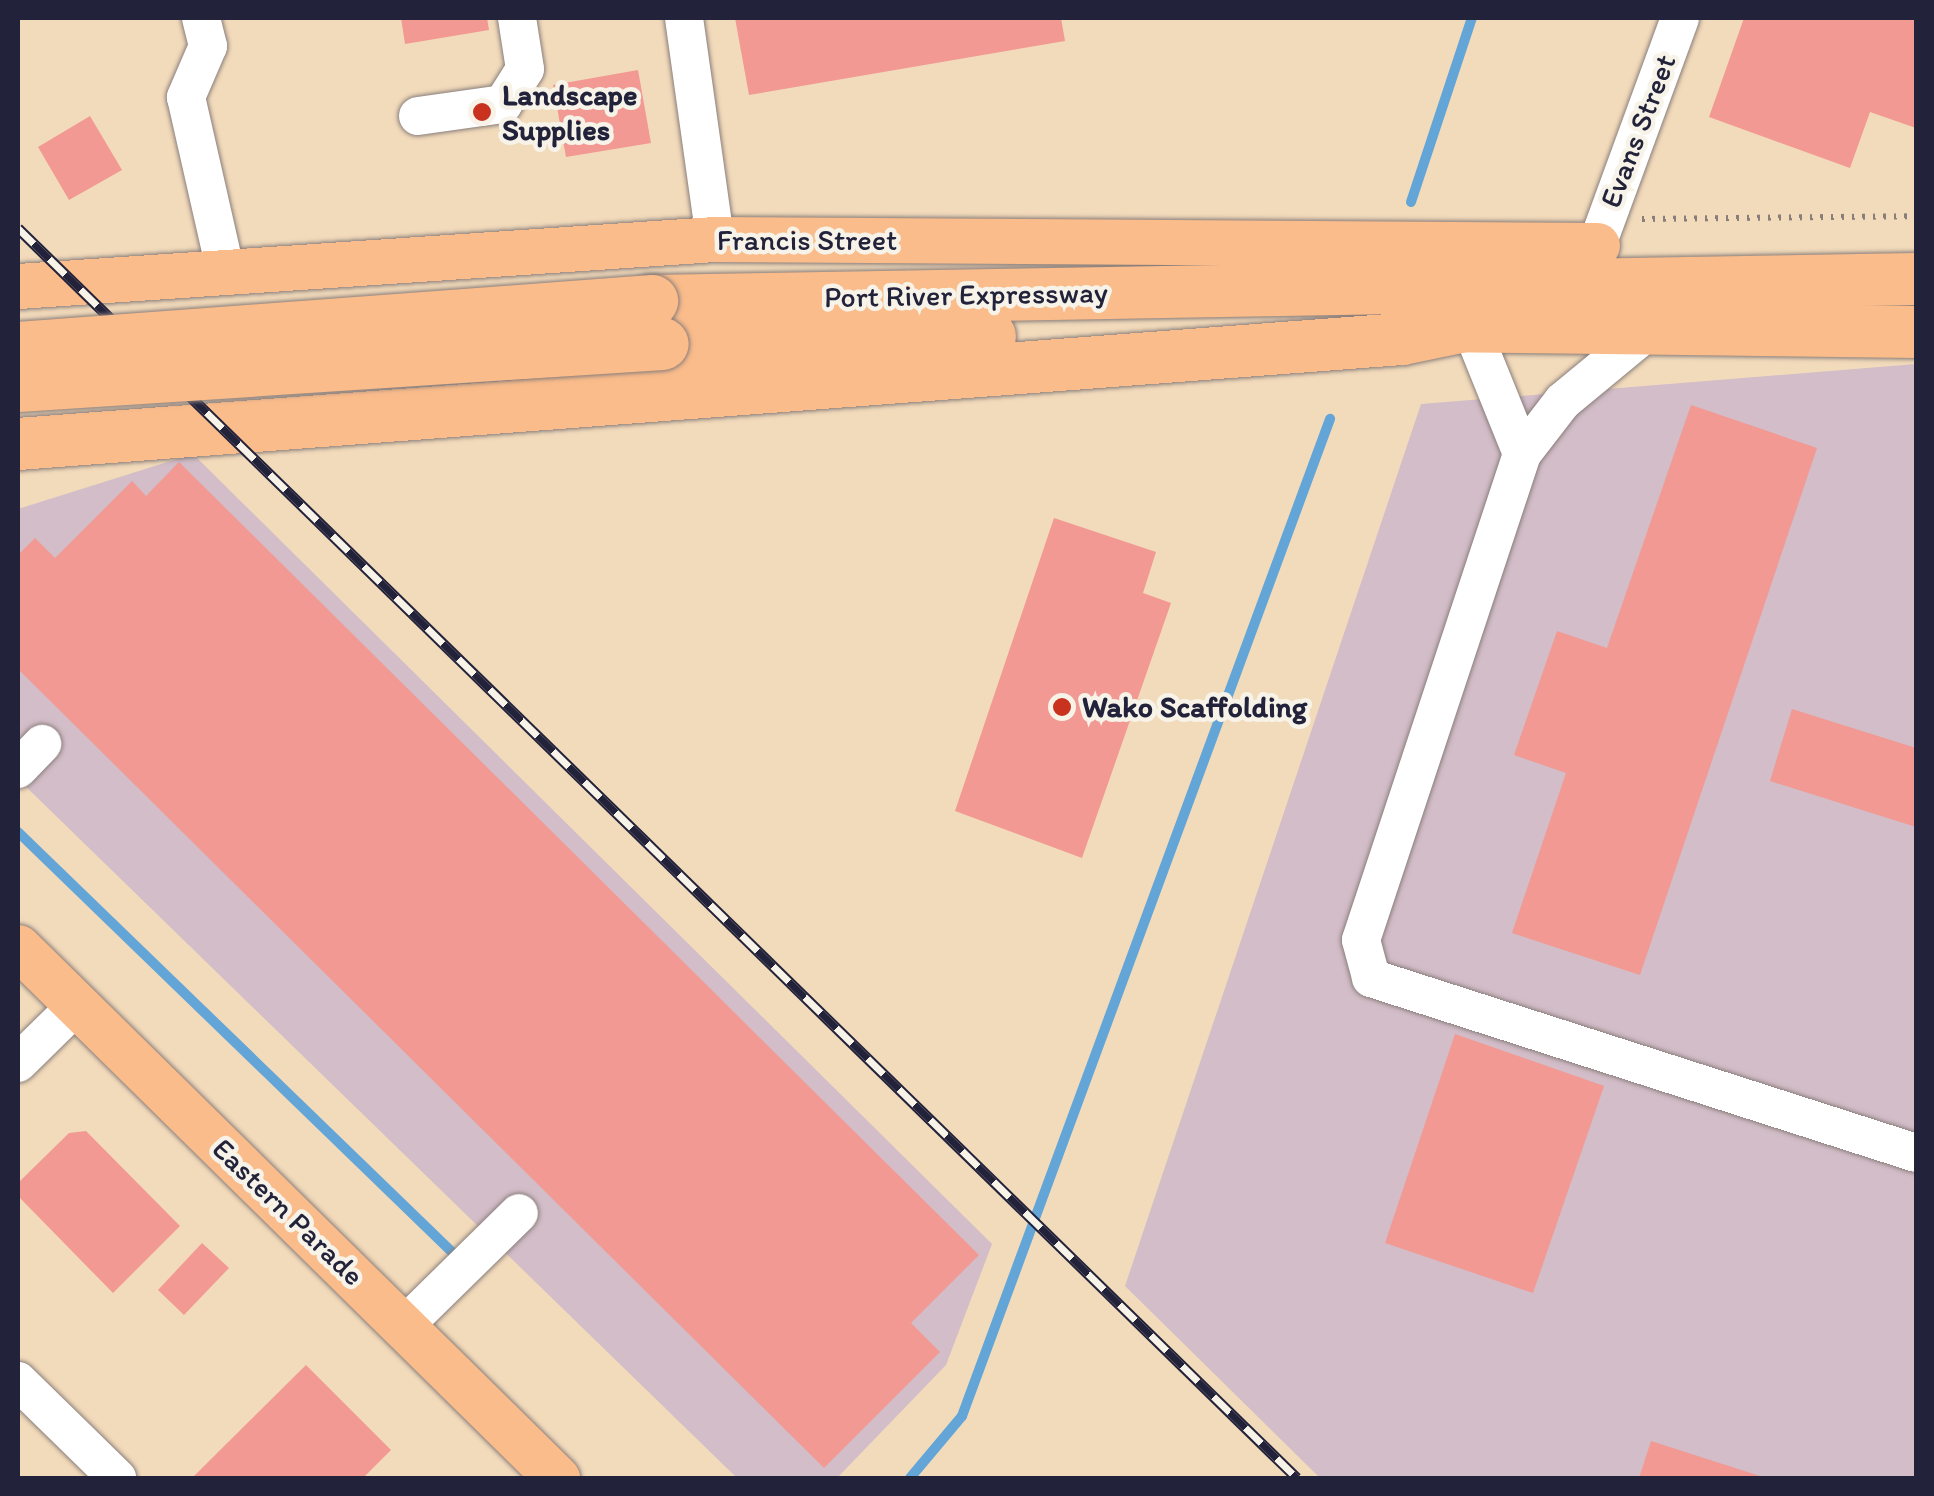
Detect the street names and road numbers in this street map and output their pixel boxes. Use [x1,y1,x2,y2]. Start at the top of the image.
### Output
street label: Evans Street [1592,49,1684,213]
street label: Francis Street [717,222,897,258]
street label: Port River Expressway [825,275,1107,315]
street label: Eastern Parade [205,1131,371,1293]

